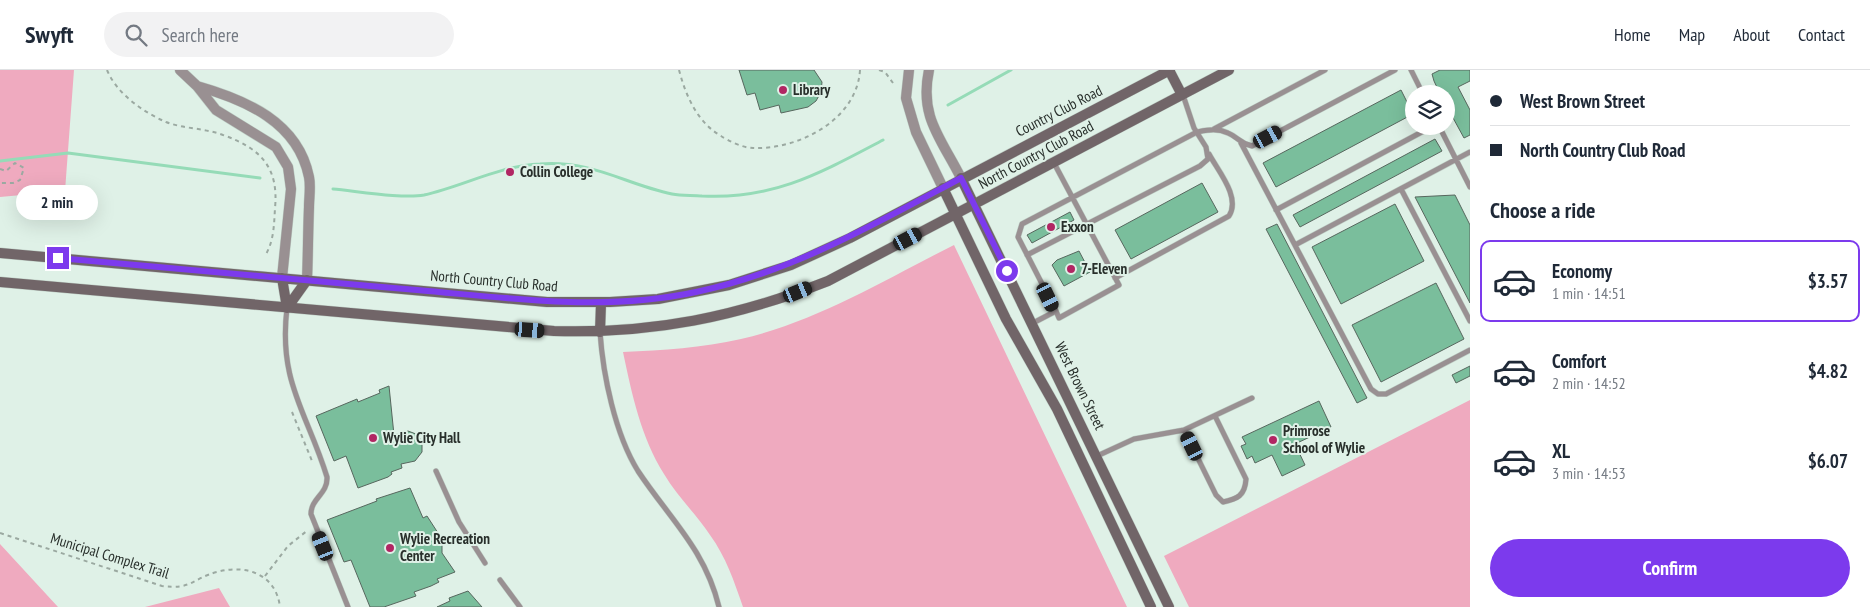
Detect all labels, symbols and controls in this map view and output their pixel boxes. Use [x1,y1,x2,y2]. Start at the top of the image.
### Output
search box [104,12,454,57]
text: Swyft [25,19,74,50]
icon: search [122,21,150,49]
text: Search here [162,23,239,47]
text: Home [1614,23,1651,46]
text: Map [1679,23,1705,46]
text: About [1733,23,1770,46]
text: Contact [1798,23,1845,46]
place label: Library [793,80,831,99]
street label: Country Club Road [1012,81,1105,141]
marker: Library [777,84,789,96]
map controls [1405,85,1455,135]
button: layers [1405,85,1455,135]
text: West Brown Street [1520,89,1645,113]
street label: North Country Club Road [975,116,1097,193]
car [1251,123,1284,151]
text: North Country Club Road [1520,138,1686,162]
place label: Collin College [520,162,593,181]
marker: Collin College [504,166,516,178]
callout: 2 min [17,186,99,220]
text: 2 min [41,192,73,212]
text: Choose a ride [1490,196,1595,224]
place label: Exxon [1061,217,1094,236]
marker: Exxon [1045,221,1057,233]
car [891,225,924,253]
route end [47,247,69,269]
place label: 7-Eleven [1081,259,1128,278]
icon: car [1492,259,1537,304]
text: Economy [1552,259,1612,283]
route start [996,260,1018,282]
marker: 7-Eleven [1065,263,1077,275]
street label: North Country Club Road [430,265,558,296]
text: $3.57 [1808,269,1848,293]
car [781,279,814,305]
car [1034,280,1061,314]
text: 1 min · 14:51 [1552,283,1626,303]
car [514,321,545,339]
street label: West Brown Street [1051,339,1110,433]
icon: car [1492,349,1537,394]
text: Comfort [1552,349,1606,373]
text: $4.82 [1808,359,1848,383]
text: 2 min · 14:52 [1552,373,1626,393]
place label: Primrose School of Wylie [1283,421,1365,457]
place label: Wylie City Hall [382,428,461,447]
car [1178,429,1205,463]
marker: Wylie City Hall [367,432,379,444]
marker: Primrose School of Wylie [1267,434,1279,446]
icon: car [1492,439,1537,484]
text: XL [1552,439,1570,463]
text: $6.07 [1808,449,1848,473]
text: 3 min · 14:53 [1552,463,1626,483]
street label: Municipal Complex Trail [48,528,172,583]
car [310,529,335,563]
place label: Wylie Recreation Center [399,529,490,565]
button: Confirm [1490,539,1850,597]
marker: Wylie Recreation Center [384,542,396,554]

